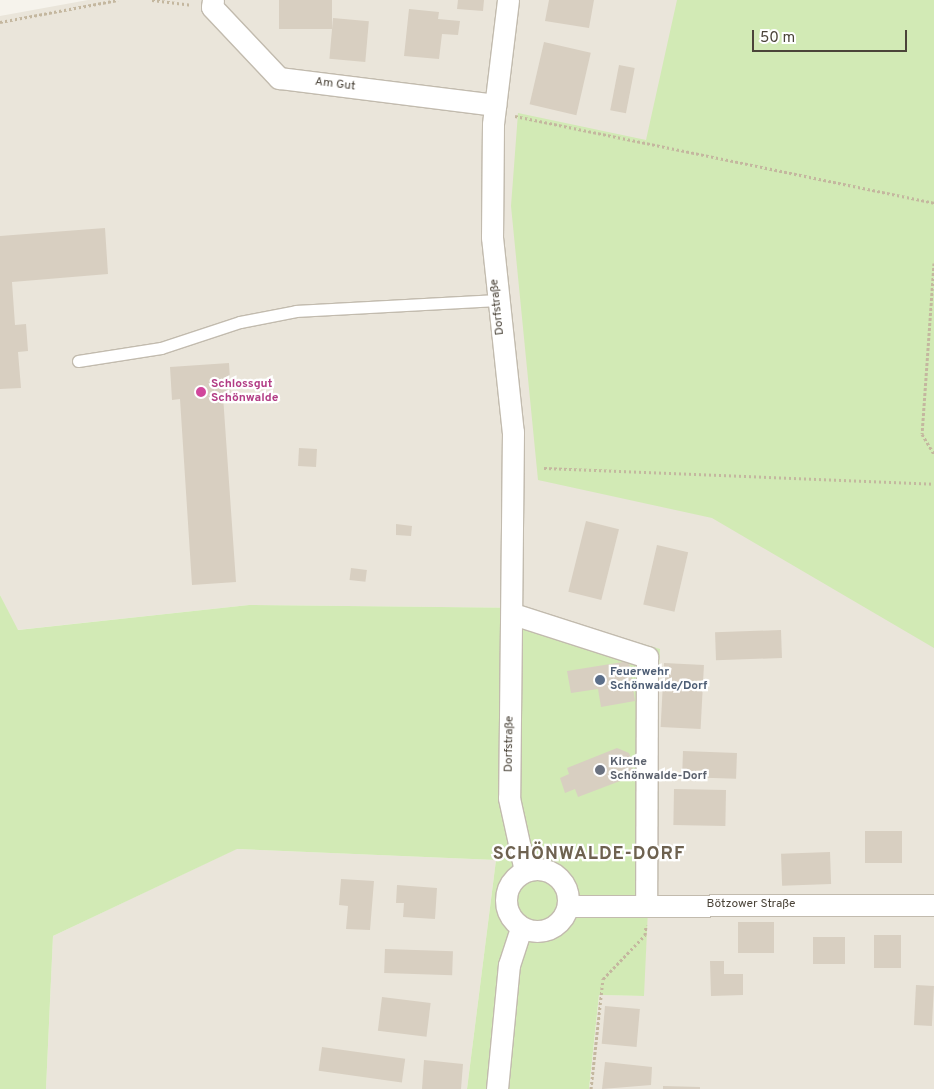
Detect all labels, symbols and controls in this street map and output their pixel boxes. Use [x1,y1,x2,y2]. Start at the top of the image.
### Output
scale bar [754,20,909,52]
text: 50 m [760,29,795,48]
street label: Am Gut [314,75,356,95]
street label: Dorfstraße [488,278,508,336]
place label: Schlossgut Schönwalde [211,378,278,406]
marker: Schlossgut Schönwalde [195,386,207,398]
place label: Feuerwehr Schönwalde/Dorf [610,666,707,694]
marker: Feuerwehr Schönwalde/Dorf [594,674,606,686]
street label: Dorfstraße [502,716,518,772]
place label: Kirche Schönwalde-Dorf [610,756,707,784]
marker: Kirche Schönwalde-Dorf [594,764,606,776]
district label: SCHÖNWALDE-DORF [491,844,687,866]
street label: Bötzower Straße [707,898,795,912]

